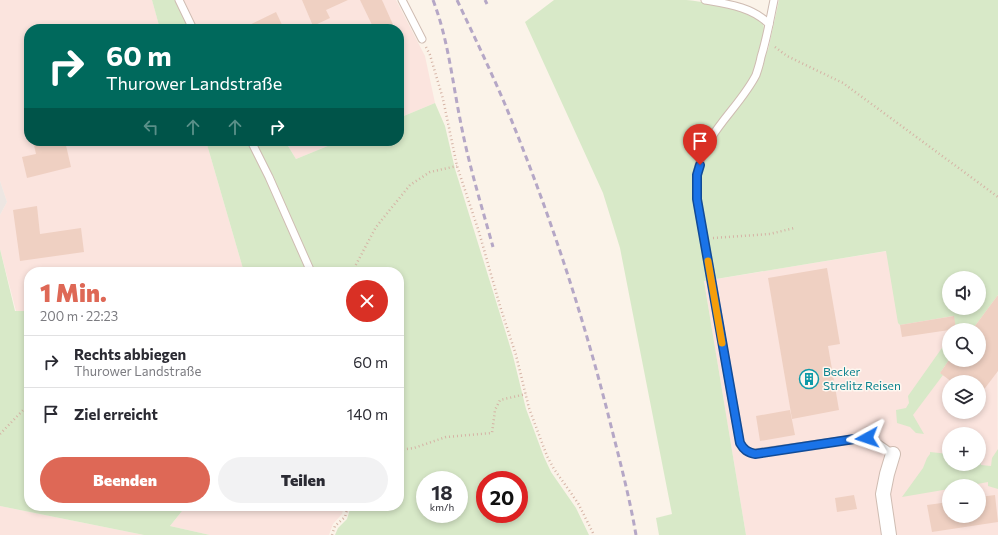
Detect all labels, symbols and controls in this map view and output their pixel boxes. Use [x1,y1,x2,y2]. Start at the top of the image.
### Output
text: 60 m [106,38,172,72]
icon: right [40,40,92,92]
text: Thurower Landstraße [106,72,282,94]
icon: left [140,116,162,138]
icon: ahead [182,116,204,138]
icon: ahead [224,116,246,138]
icon: right [266,116,288,138]
pin [683,124,717,165]
icon: arrive [689,130,711,152]
map controls [942,271,986,523]
button: sound [942,271,986,315]
text: 1 Min. [40,278,107,307]
button: close [346,280,388,322]
text: 200 m · 22:23 [40,308,118,324]
button: search [942,323,986,367]
text: Rechts abbiegen [74,345,186,363]
icon: right [40,351,62,373]
text: 60 m [353,353,388,371]
text: Thurower Landstraße [74,363,201,379]
place label: Becker Strelitz Reisen [823,364,901,392]
building icon: Becker Strelitz Reisen [798,368,820,390]
button: layers [942,375,986,419]
icon: arrive [40,403,62,425]
text: Ziel erreicht [74,405,158,423]
text: 140 m [347,405,388,423]
position arrow [846,417,888,459]
button: + [942,427,986,471]
button: Beenden [40,457,210,503]
button: Teilen [218,457,388,503]
speed limit sign: 20 [476,471,528,523]
button: − [942,479,986,523]
text: 18 [431,480,453,504]
text: km/h [430,501,454,513]

